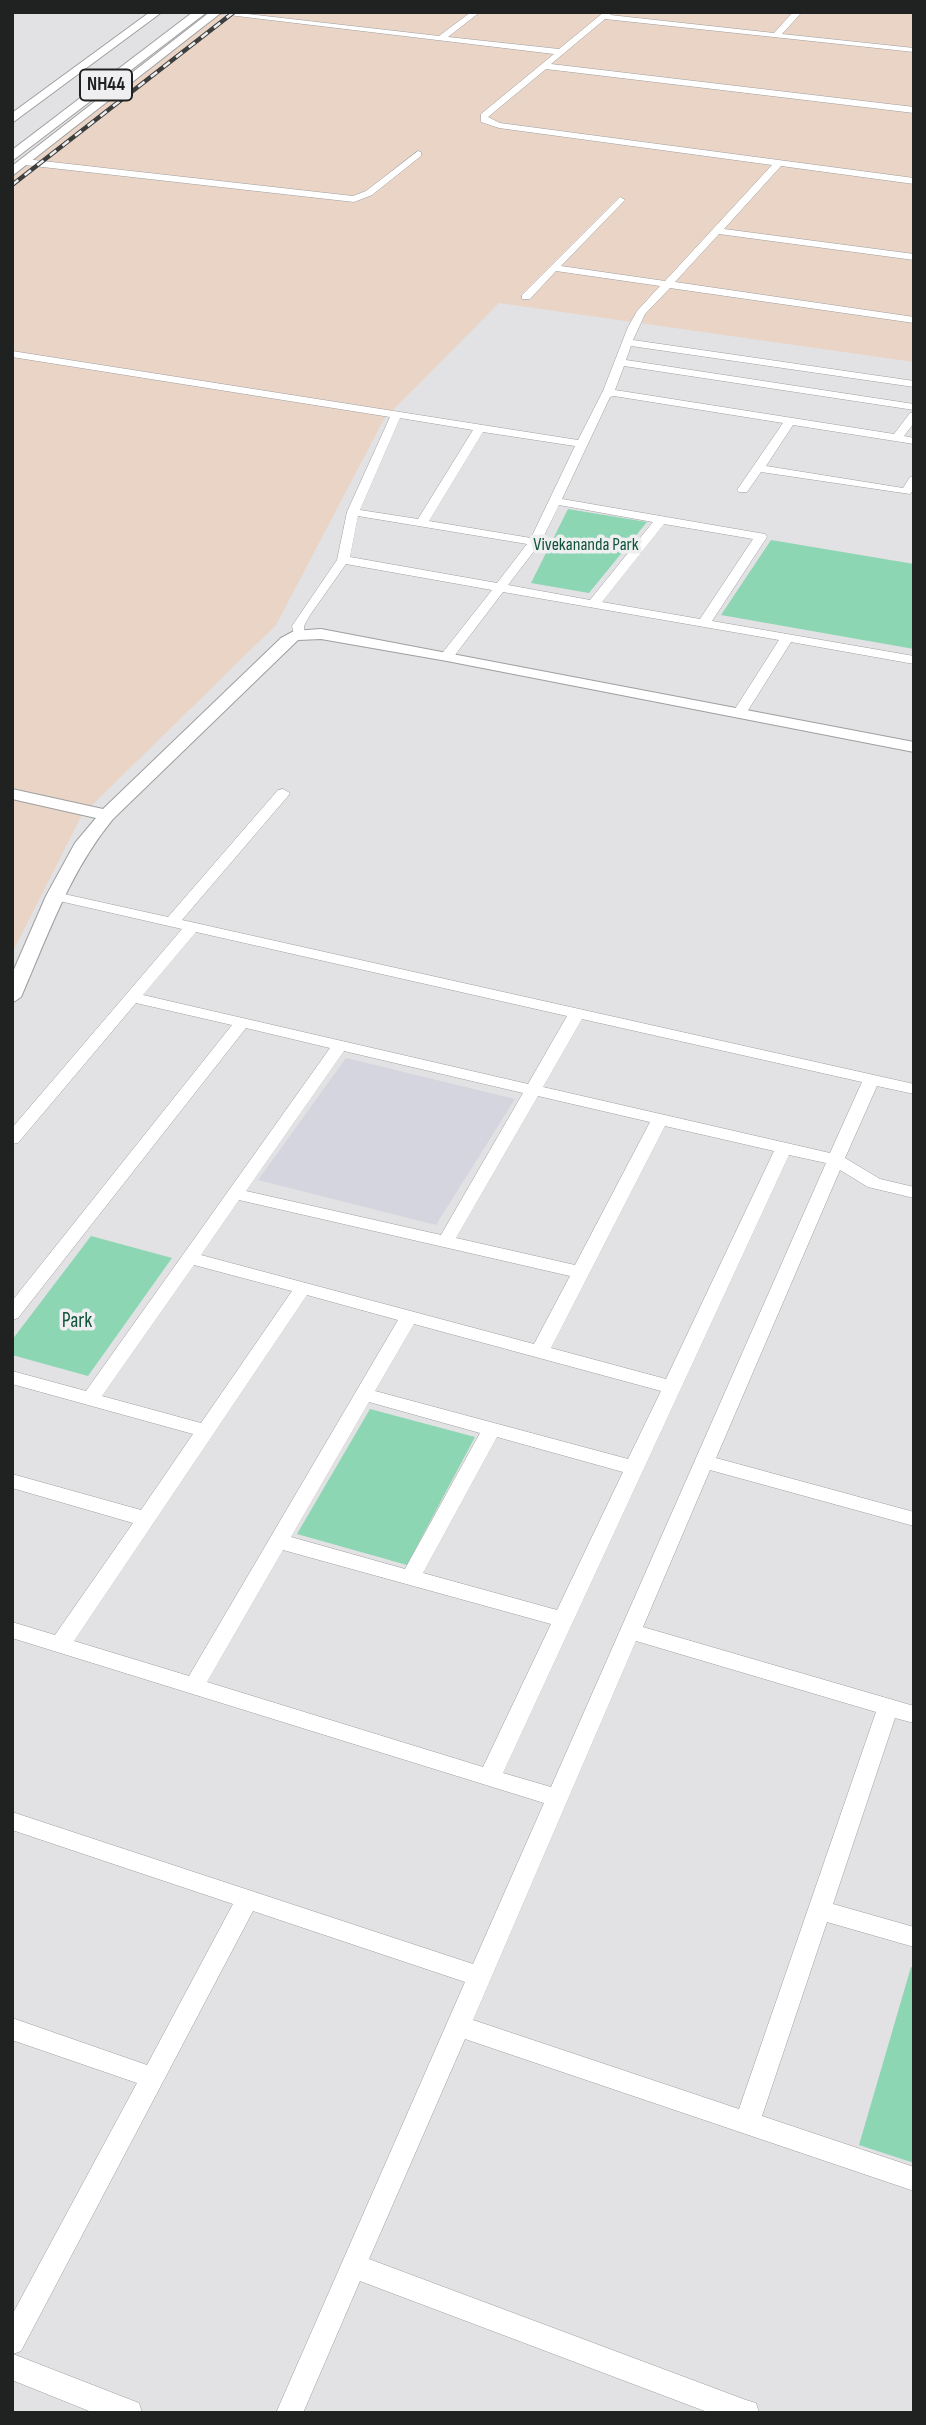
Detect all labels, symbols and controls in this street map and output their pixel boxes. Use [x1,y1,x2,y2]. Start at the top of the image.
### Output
road number: NH44 [80,69,132,100]
park label: Vivekananda Park [533,534,639,556]
park label: Park [62,1309,92,1335]

